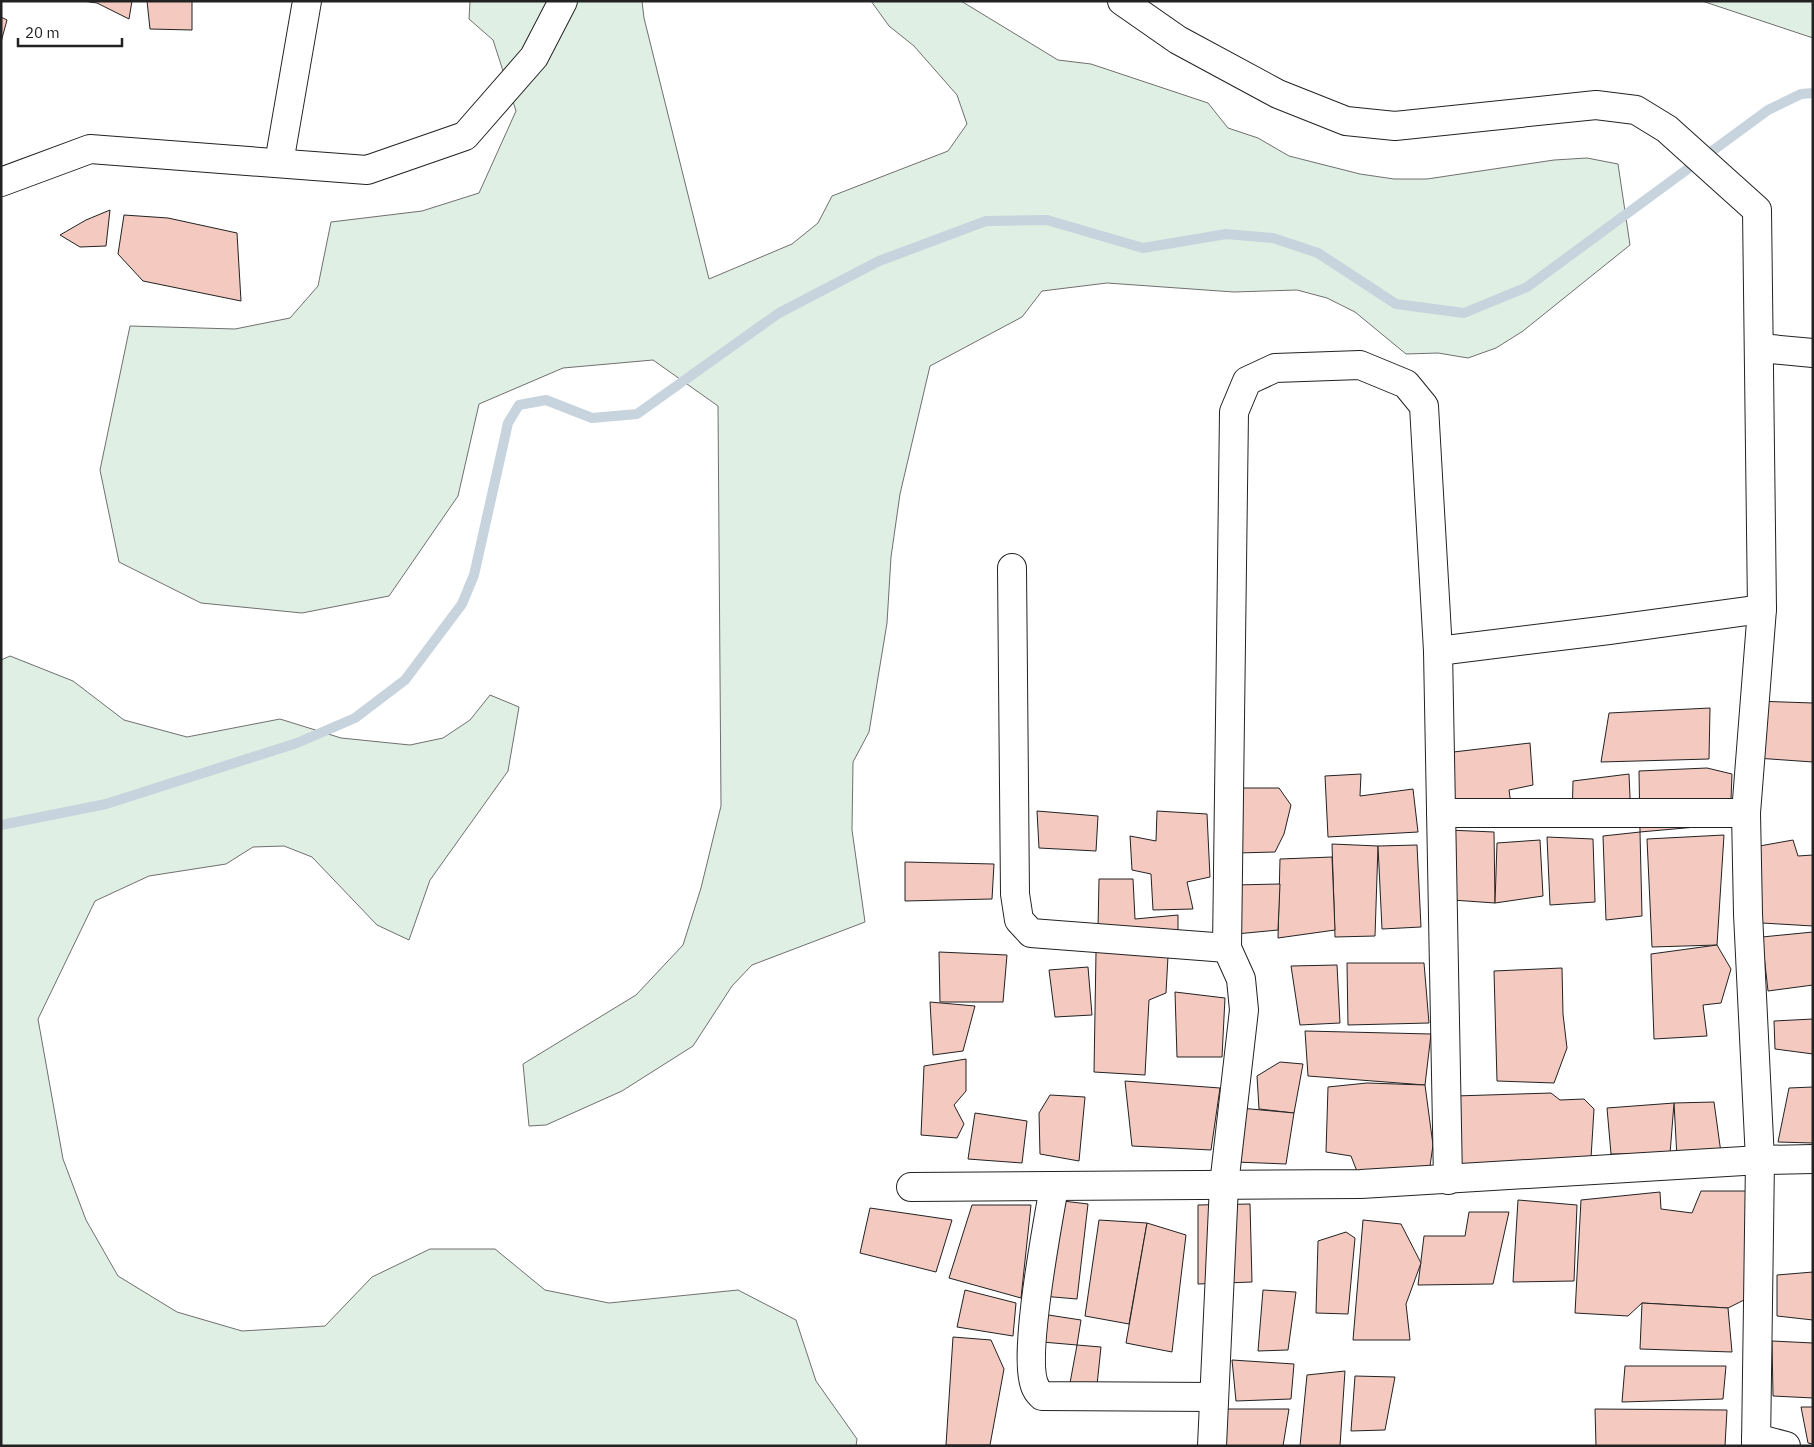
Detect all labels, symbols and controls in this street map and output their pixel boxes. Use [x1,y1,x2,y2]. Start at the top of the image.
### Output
scale bar [18,15,121,47]
text: 20 m [25,23,60,42]

